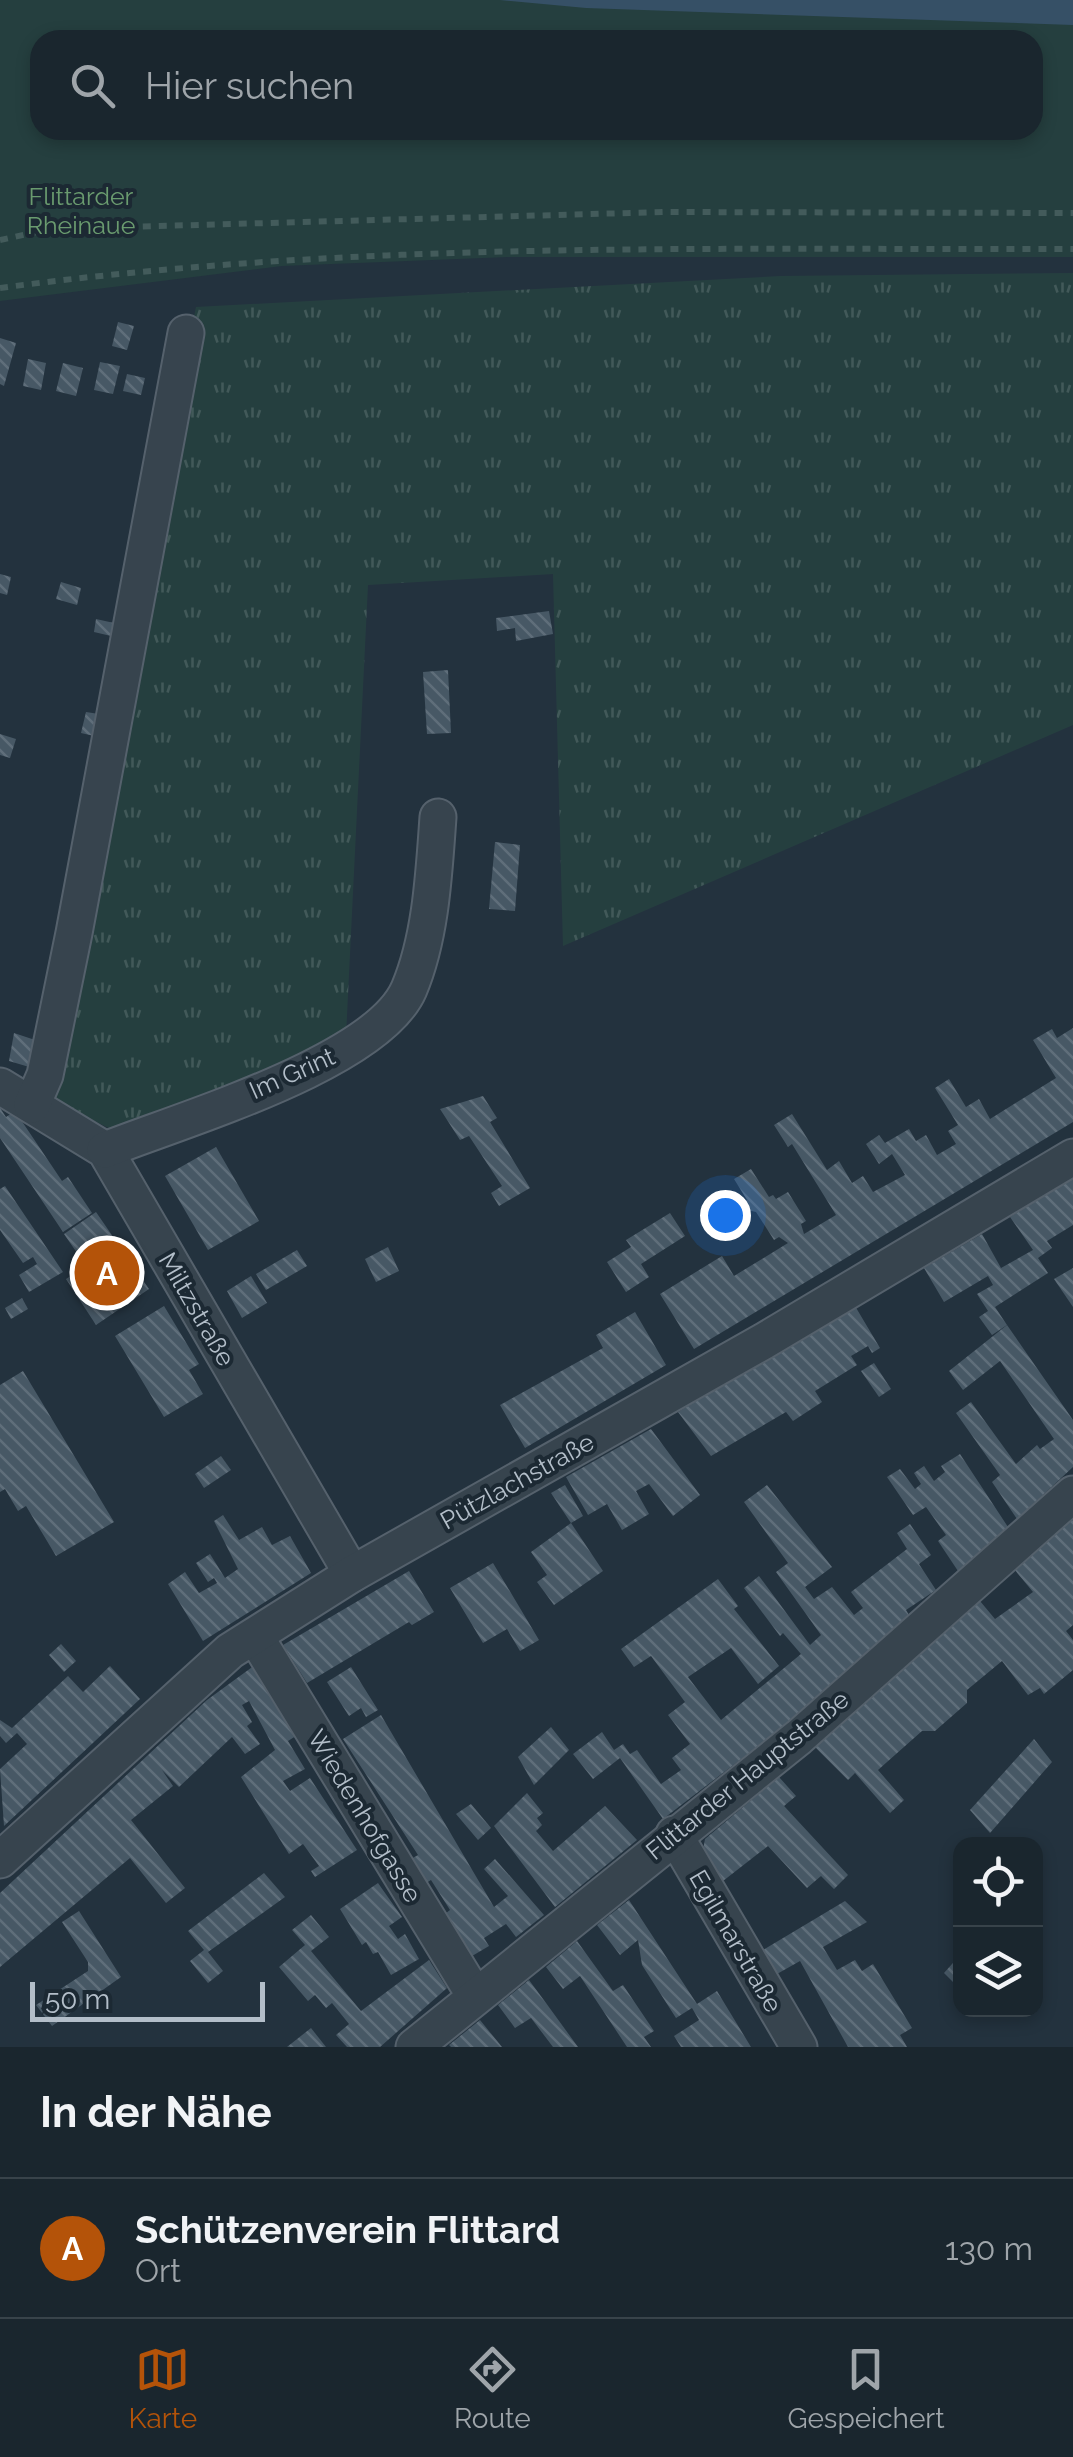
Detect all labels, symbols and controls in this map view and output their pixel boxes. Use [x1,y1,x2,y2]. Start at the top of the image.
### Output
search box [30,30,1043,140]
icon: search [65,58,120,113]
text: Hier suchen [145,63,354,108]
park label: Flittarder Rheinaue [27,181,135,240]
street label: Im Grint [245,1041,340,1105]
your location [700,1190,751,1241]
pin: A [74,1236,140,1310]
street label: Miltzstraße [152,1247,242,1371]
street label: Pützlachstraße [435,1426,599,1536]
street label: Flittarder Hauptstraße [640,1684,854,1866]
street label: Wiedenhofgasse [302,1724,428,1908]
map controls [953,1837,1043,2017]
button: locate [953,1837,1043,1927]
street label: Egilmarstraße [683,1865,789,2017]
button: layers [953,1927,1043,2017]
scale bar [30,1977,265,2022]
text: 50 m [45,1983,110,2016]
text: In der Nähe [40,2088,272,2137]
text: Schützenverein Flittard [135,2207,560,2252]
text: A [62,2230,83,2267]
text: 130 m [945,2230,1033,2267]
text: Ort [135,2252,181,2289]
tab: Karte [128,2342,197,2435]
tab: Route [454,2342,531,2435]
tab: Gespeichert [787,2342,945,2435]

